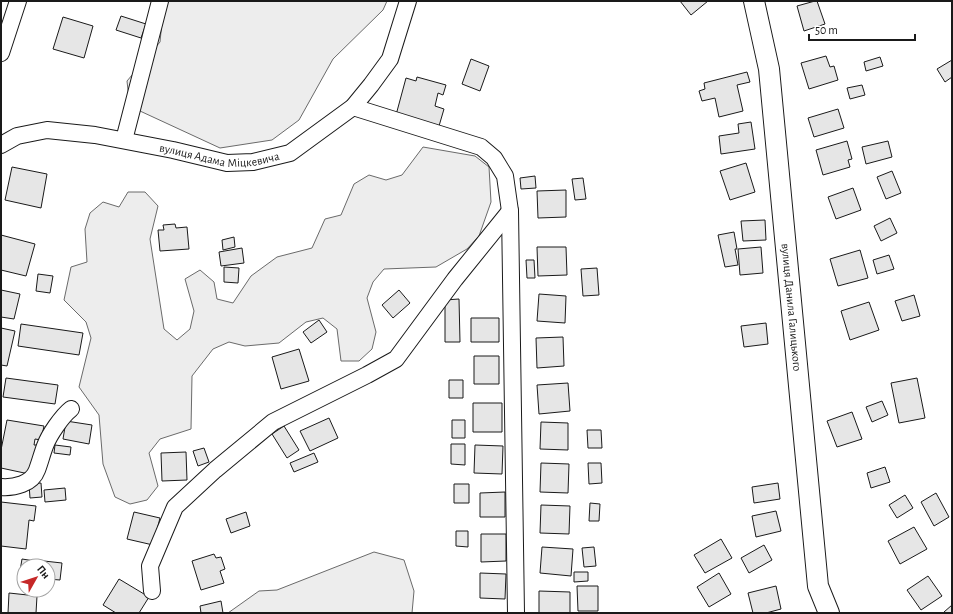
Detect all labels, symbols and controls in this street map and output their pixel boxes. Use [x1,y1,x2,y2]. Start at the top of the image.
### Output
scale bar [809,16,915,42]
text: 50 m [815,24,838,36]
street label: вулиця Адама Міцкевича [158,142,281,169]
street label: вулиця Данила Галицького [779,243,804,372]
north arrow [16,558,56,598]
text: Пн [35,563,52,581]

